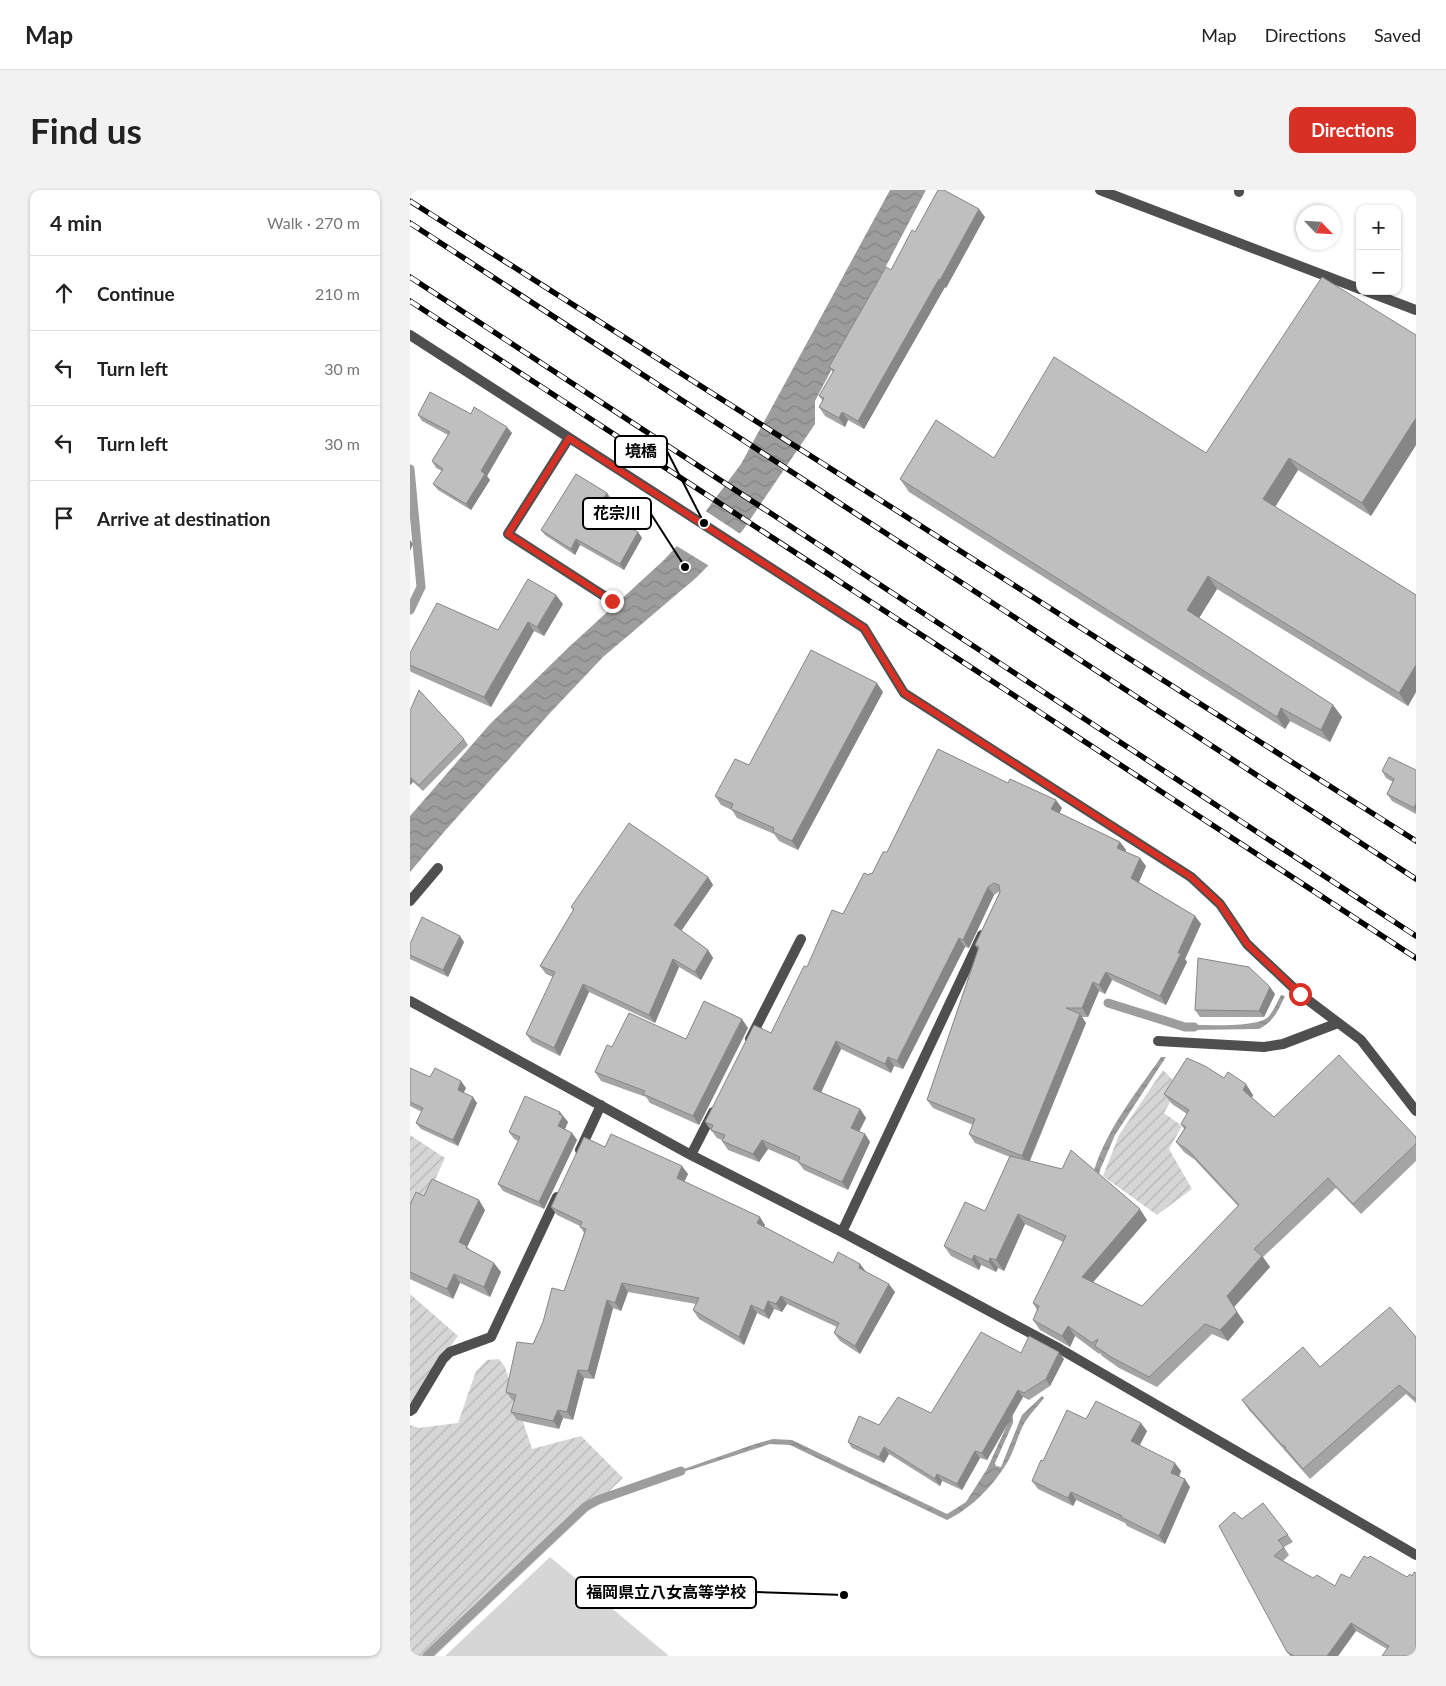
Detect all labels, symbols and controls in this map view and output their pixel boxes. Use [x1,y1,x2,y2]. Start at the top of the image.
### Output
text: Map [25,20,73,49]
text: Map [1201,24,1237,46]
text: Directions [1265,24,1346,46]
text: Saved [1374,24,1421,46]
button: Directions [1289,107,1416,153]
text: Find us [30,109,142,151]
north arrow [1296,205,1341,250]
map controls [1356,205,1401,295]
button: + [1356,205,1401,250]
text: 4 min [50,210,102,235]
text: Walk · 270 m [267,213,360,232]
button: − [1356,250,1401,295]
icon: ahead [50,279,78,307]
text: Continue [97,282,175,305]
text: 210 m [315,284,360,303]
icon: left [50,354,78,382]
text: Turn left [97,357,168,380]
text: 30 m [324,359,360,378]
icon: left [50,429,78,457]
text: Turn left [97,432,168,455]
text: 30 m [324,434,360,453]
callout: 境橋 [615,436,667,467]
text: 境橋 [625,441,657,460]
callout: 花宗川 [583,498,651,529]
text: 花宗川 [593,503,641,522]
icon: arrive [50,504,78,532]
text: Arrive at destination [97,507,270,530]
route end [601,590,624,613]
route start [1289,983,1312,1006]
callout: 福岡県立八女高等学校 [576,1577,756,1608]
text: 福岡県立八女高等学校 [586,1582,746,1601]

